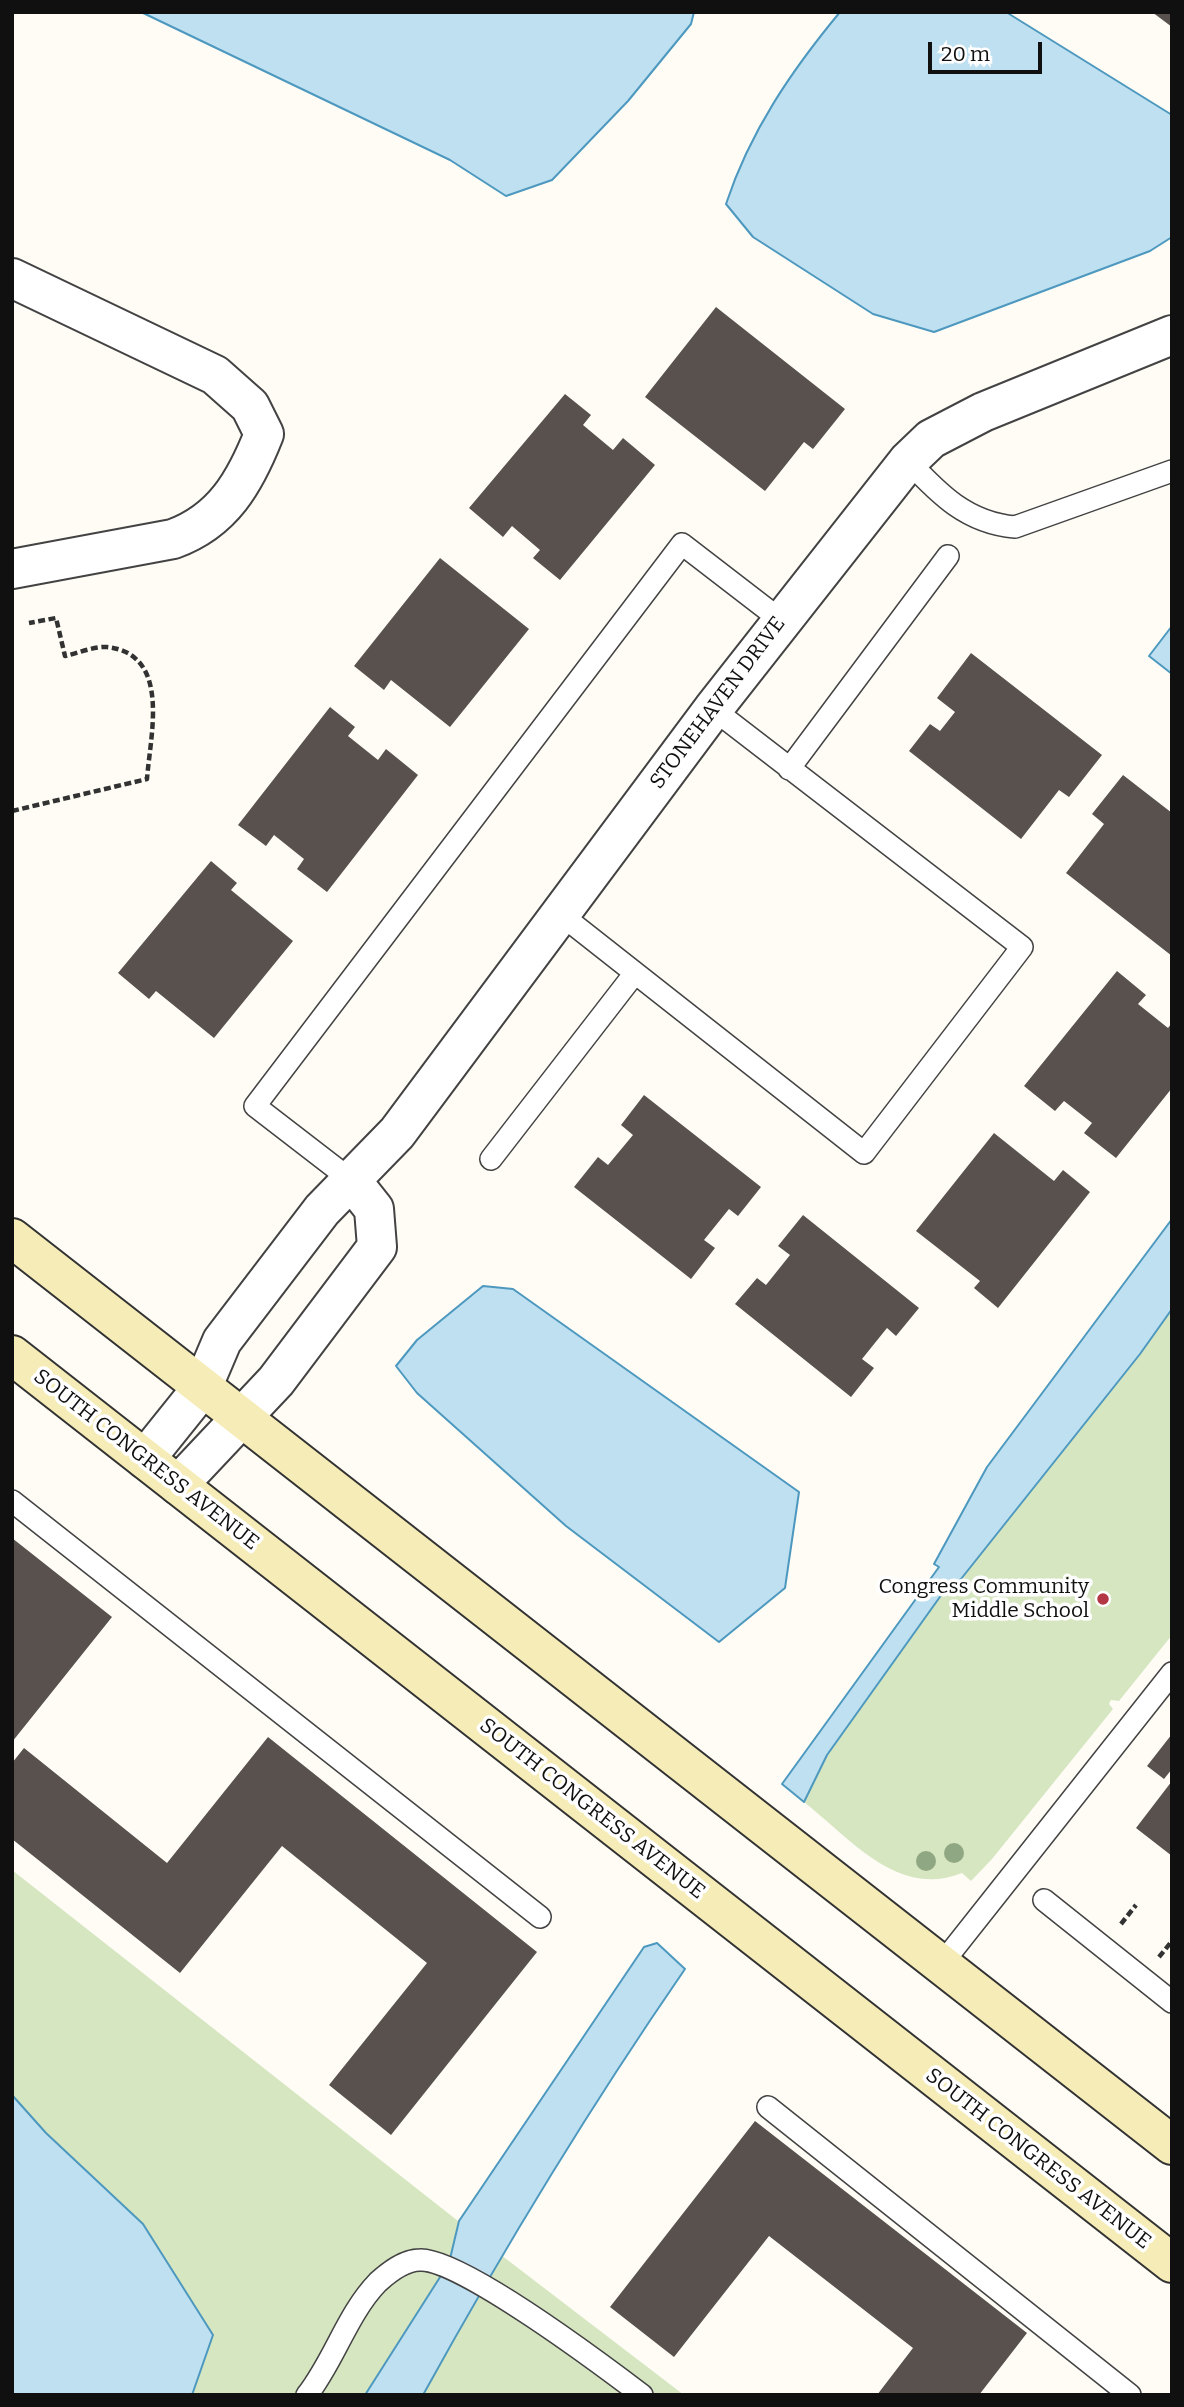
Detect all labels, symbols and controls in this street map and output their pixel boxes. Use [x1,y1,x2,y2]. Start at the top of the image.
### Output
scale bar [932,28,1046,72]
text: 20 m [941,41,990,67]
street label: STONEHAVEN DRIVE [645,612,791,794]
street label: SOUTH CONGRESS AVENUE [28,1364,264,1556]
place label: Congress Community Middle School [878,1574,1089,1624]
marker: Congress Community Middle School [1095,1591,1111,1607]
street label: SOUTH CONGRESS AVENUE [474,1713,710,1905]
street label: SOUTH CONGRESS AVENUE [920,2063,1156,2255]

